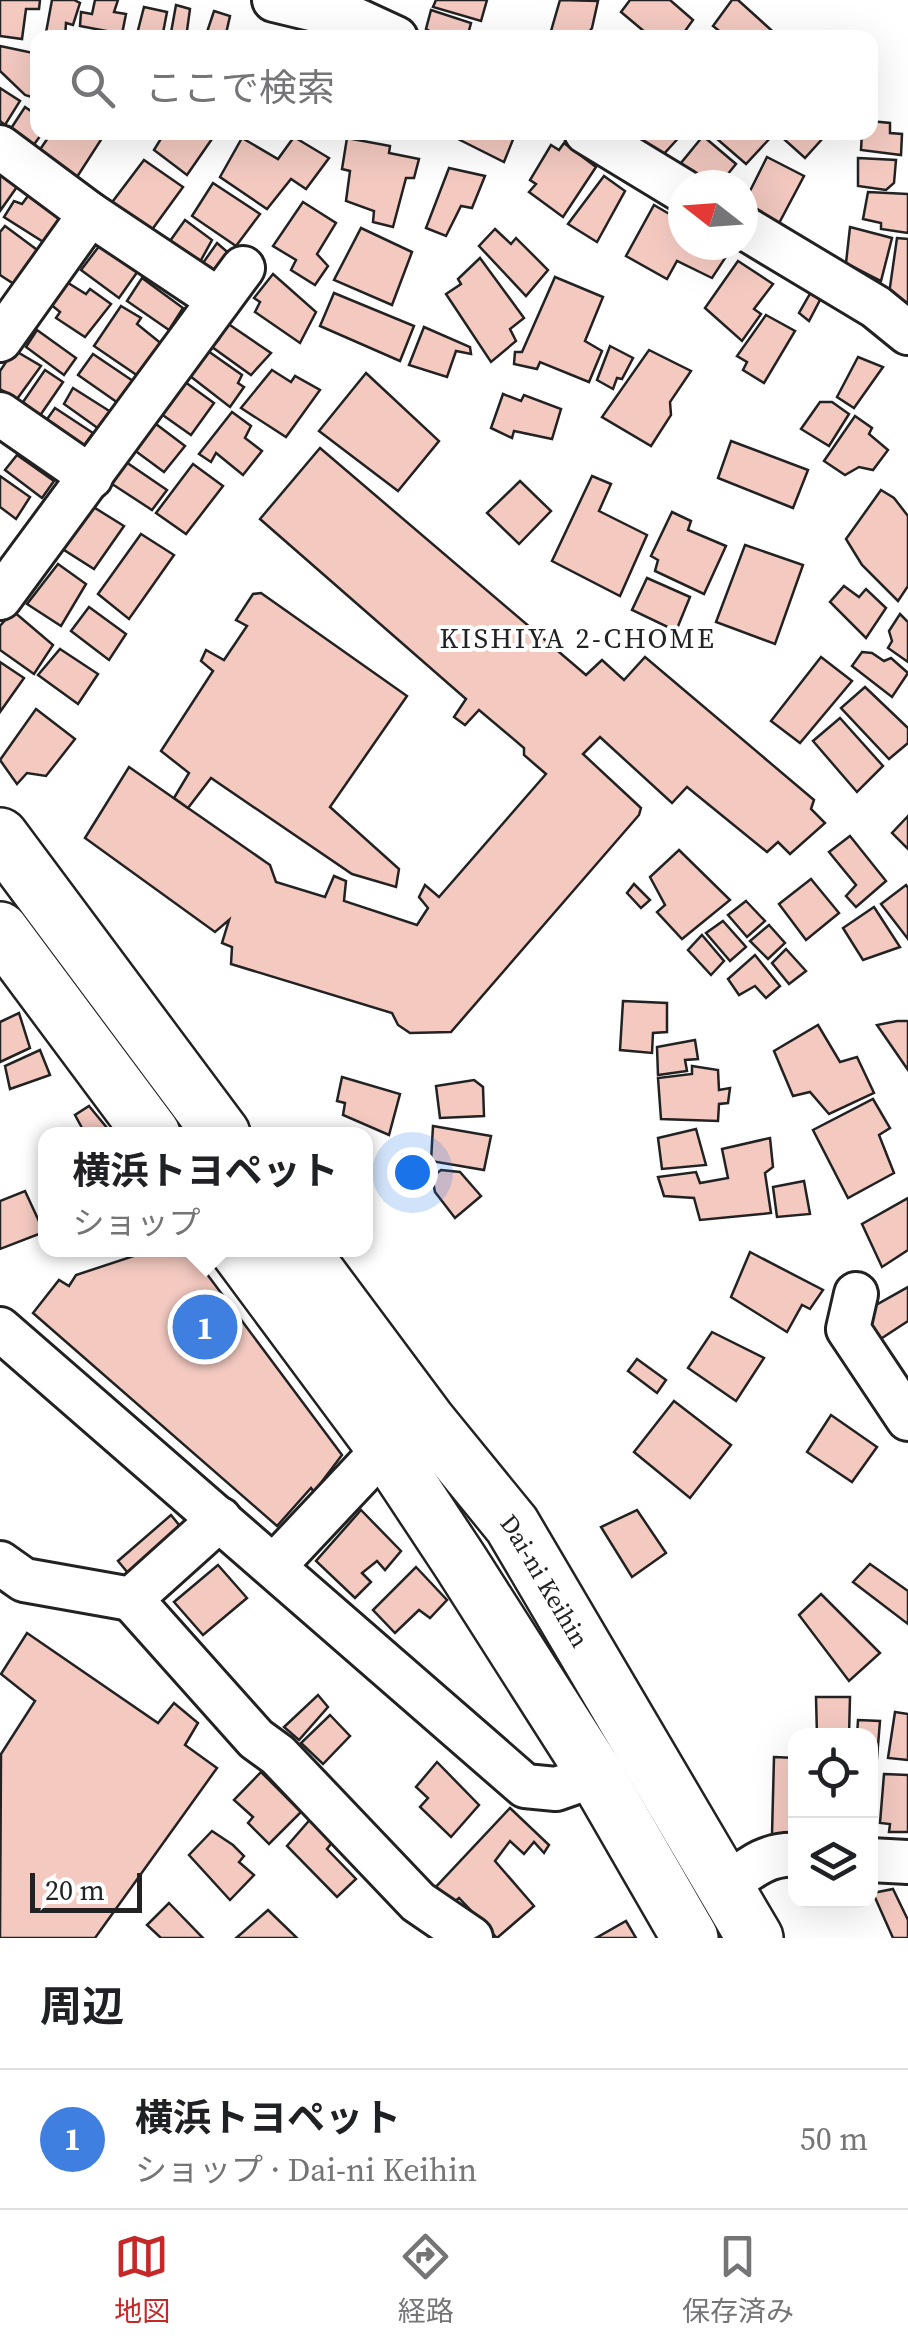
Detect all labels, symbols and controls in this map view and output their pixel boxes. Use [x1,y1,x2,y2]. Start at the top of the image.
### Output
search box [30,30,878,140]
icon: search [65,58,120,113]
text: ここで検索 [145,62,335,114]
north arrow [668,170,758,260]
district label: KISHIYA 2-CHOME [440,619,716,657]
popup [38,1127,373,1257]
text: 横浜トヨペット [72,1145,339,1197]
your location [387,1147,438,1198]
text: ショップ [72,1201,201,1245]
pin: 1 [172,1290,238,1364]
street label: Dai-ni Keihin [493,1507,597,1653]
map controls [788,1728,878,1908]
button: locate [788,1728,878,1818]
button: layers [788,1818,878,1908]
scale bar [30,1868,142,1912]
text: 20 m [45,1871,105,1909]
text: 周辺 [40,1977,124,2035]
text: 横浜トヨペット [135,2092,401,2144]
text: 1 [64,2117,81,2161]
text: 50 m [800,2117,868,2161]
text: ショップ · Dai-ni Keihin [135,2148,477,2192]
tab: 地図 [114,2229,170,2330]
tab: 経路 [398,2229,454,2330]
tab: 保存済み [682,2229,794,2330]

